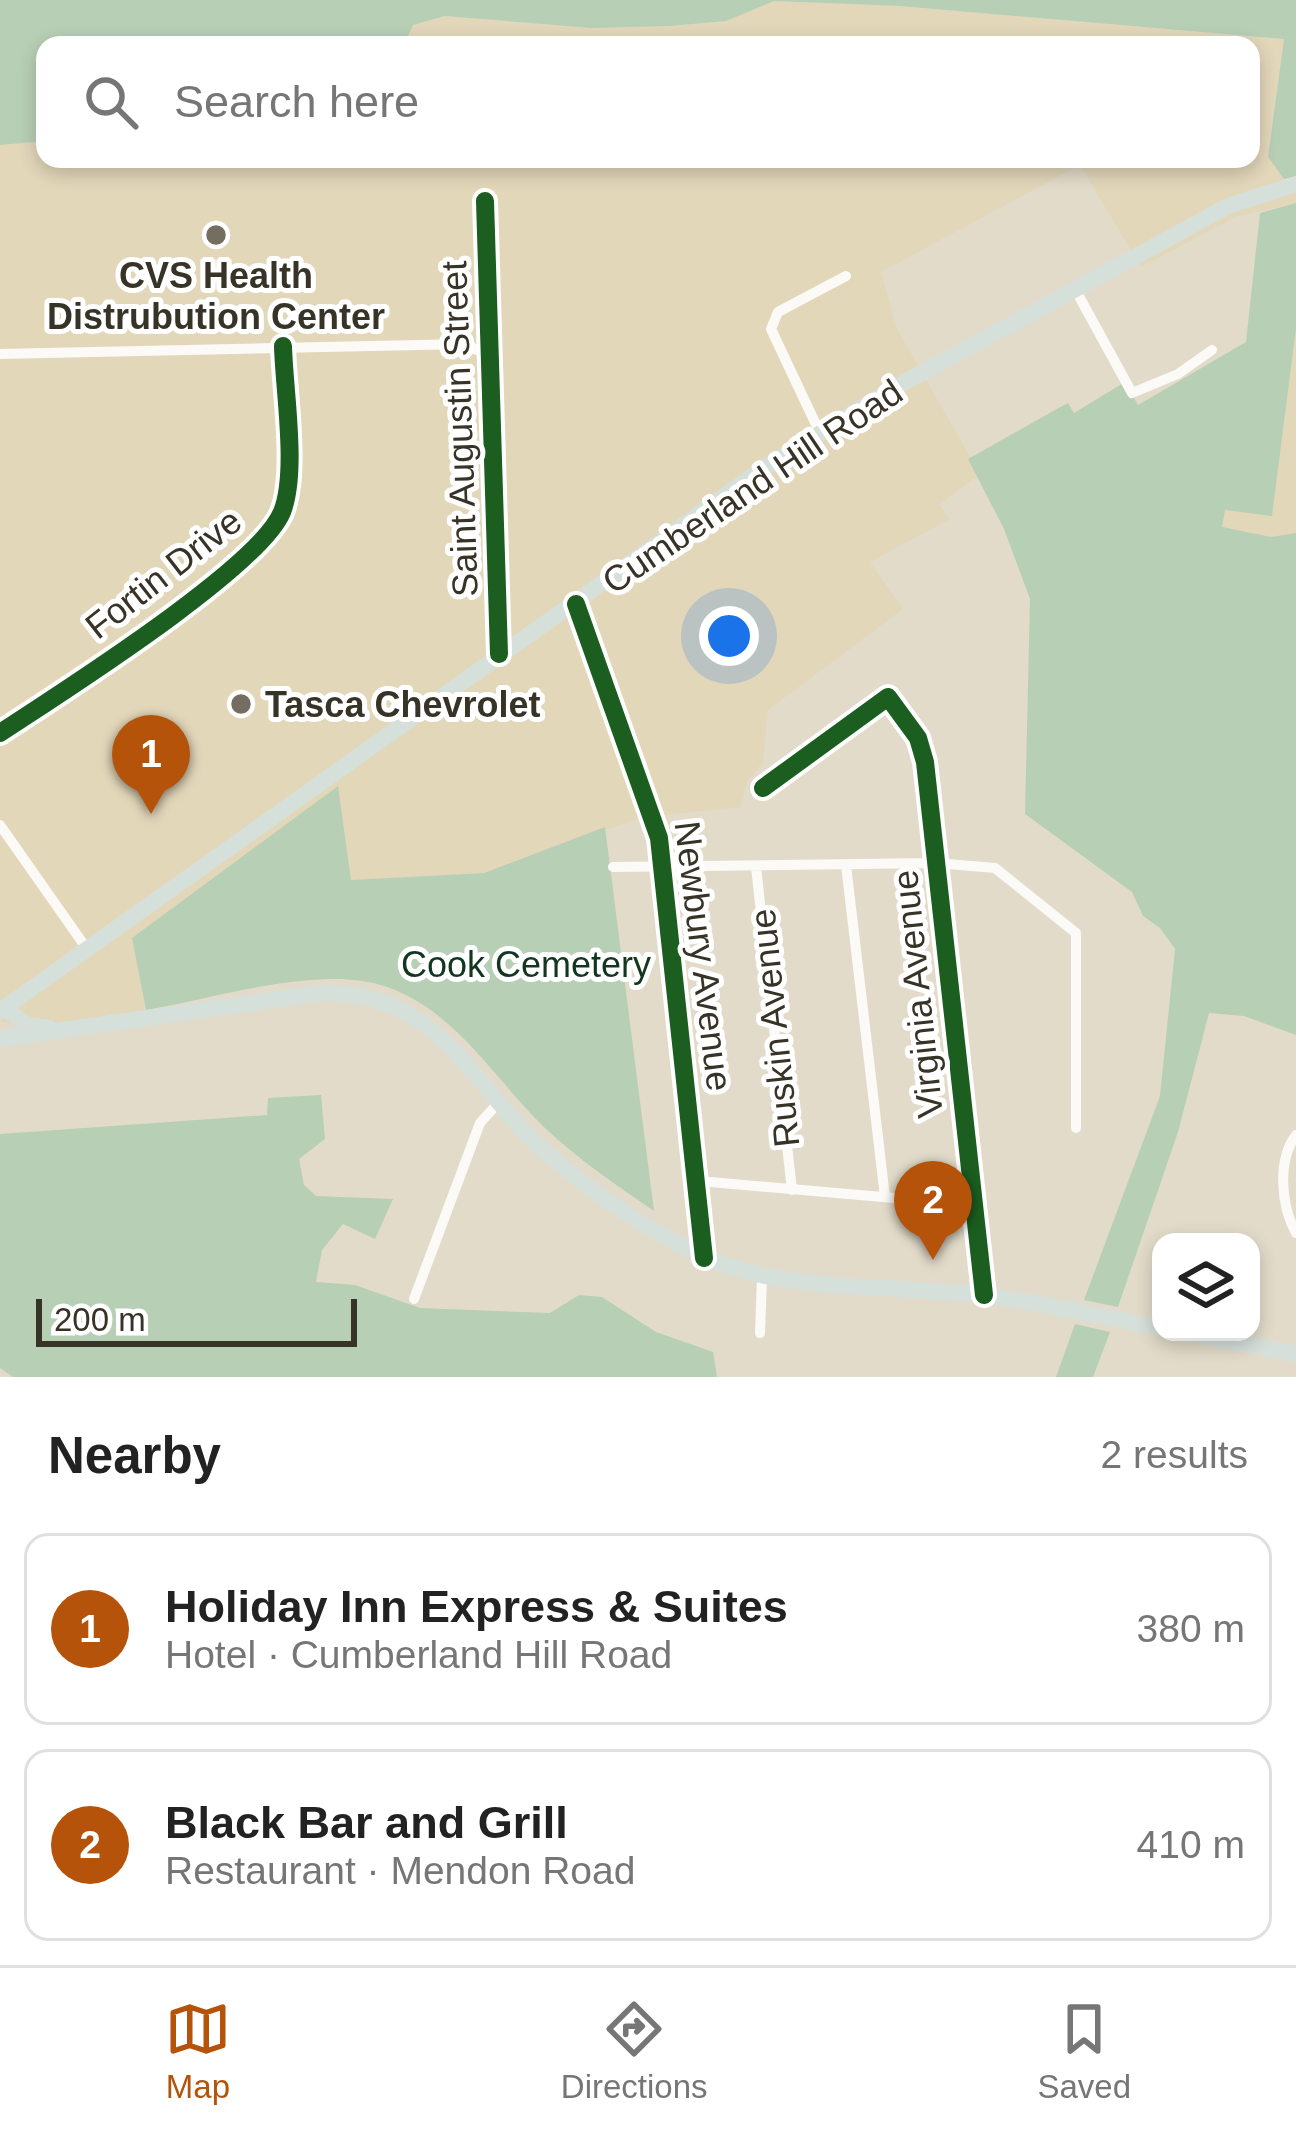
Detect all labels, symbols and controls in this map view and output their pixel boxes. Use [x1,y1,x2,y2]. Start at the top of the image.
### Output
search box [36,36,1260,168]
icon: search [78,69,144,135]
text: Search here [174,76,419,127]
marker: CVS Health Distrubution Center [203,222,229,248]
place label: CVS Health Distrubution Center [47,255,385,337]
street label: Saint Augustin Street [433,260,486,598]
street label: Cumberland Hill Road [595,371,910,602]
street label: Fortin Drive [77,500,249,647]
your location [699,606,759,666]
place label: Tasca Chevrolet [265,684,540,725]
marker: Tasca Chevrolet [228,691,254,717]
pin: 1 [112,715,190,814]
street label: Newbury Avenue [667,819,740,1093]
street label: Virginia Avenue [884,868,951,1120]
street label: Ruskin Avenue [742,907,807,1149]
park label: Cook Cemetery [401,944,651,985]
pin: 2 [894,1161,972,1260]
map controls [1152,1233,1260,1341]
button: layers [1152,1233,1260,1341]
scale bar [36,1293,357,1346]
text: 200 m [54,1301,146,1338]
text: Nearby [48,1427,221,1484]
text: 2 results [1101,1433,1248,1476]
text: Holiday Inn Express & Suites [165,1581,788,1632]
text: 1 [79,1607,101,1650]
text: 380 m [1137,1607,1245,1650]
text: Hotel · Cumberland Hill Road [165,1633,672,1676]
text: Black Bar and Grill [165,1797,568,1848]
text: 2 [79,1823,101,1866]
text: 410 m [1137,1823,1245,1866]
text: Restaurant · Mendon Road [165,1849,635,1892]
tab: Map [165,1996,231,2106]
tab: Directions [561,1996,708,2106]
tab: Saved [1037,1996,1131,2106]

